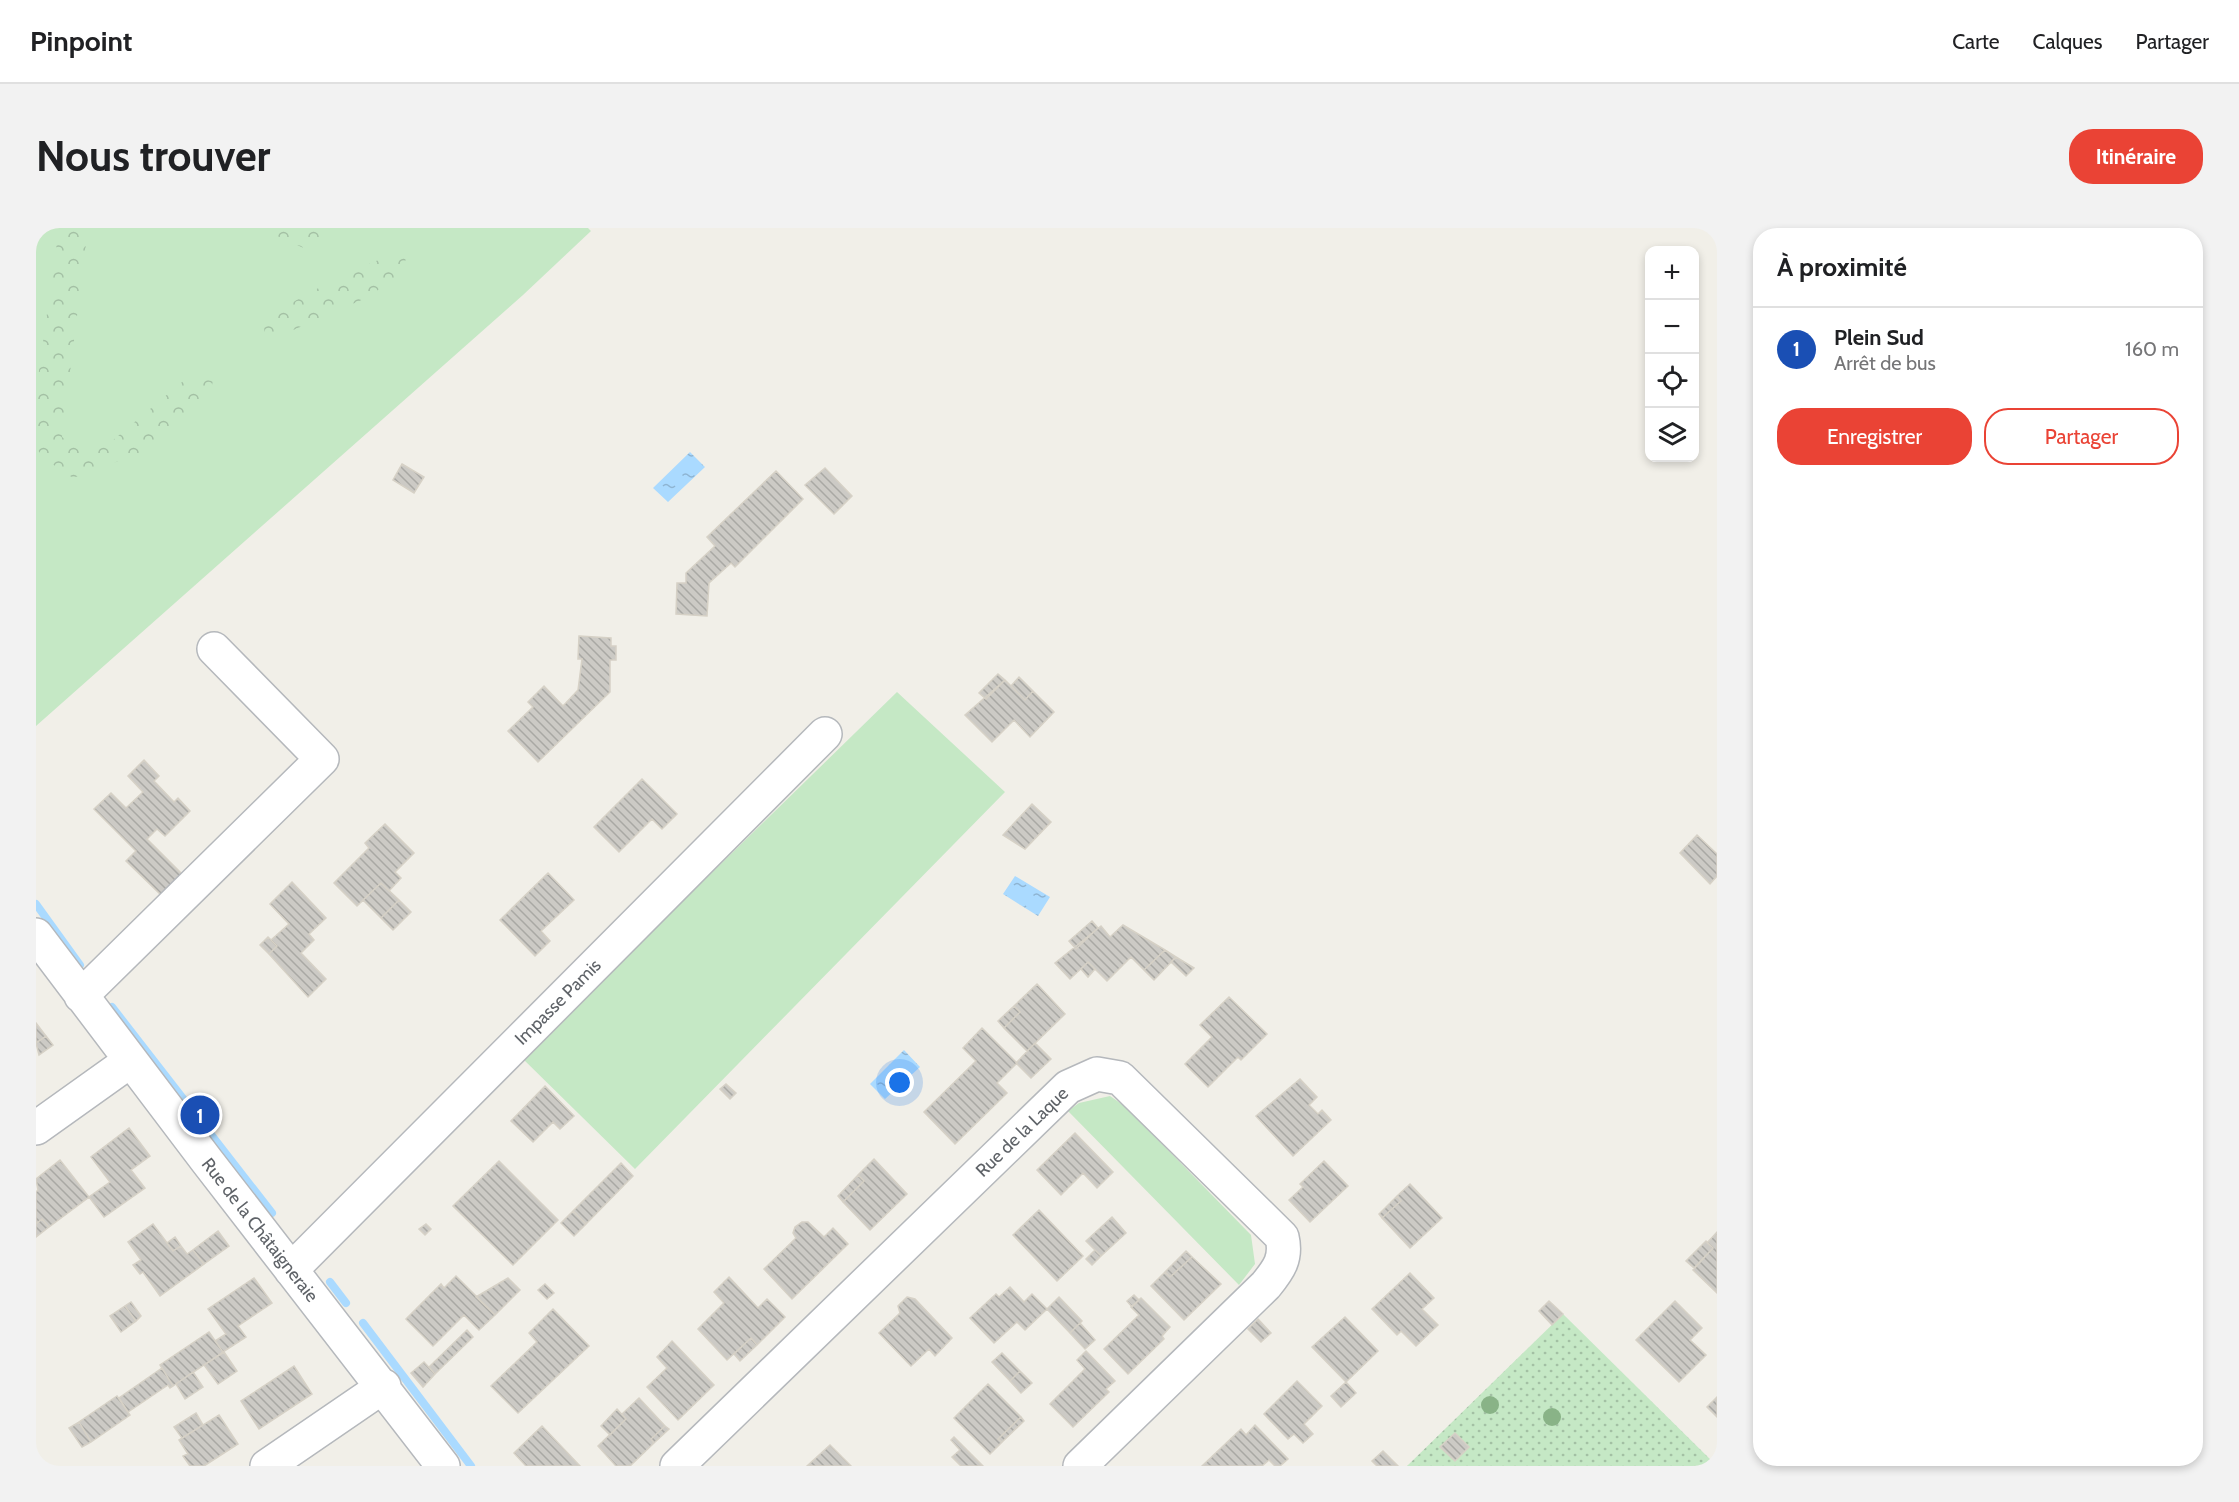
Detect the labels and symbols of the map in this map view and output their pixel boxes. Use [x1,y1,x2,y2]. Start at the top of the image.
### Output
street label: Impasse Pamis [510,954,606,1050]
your location [885,1068,914,1097]
street label: Rue de la Laque [971,1082,1073,1182]
pin: 1 [180,1092,220,1138]
street label: Rue de la Châtaigneraie [197,1154,323,1306]

